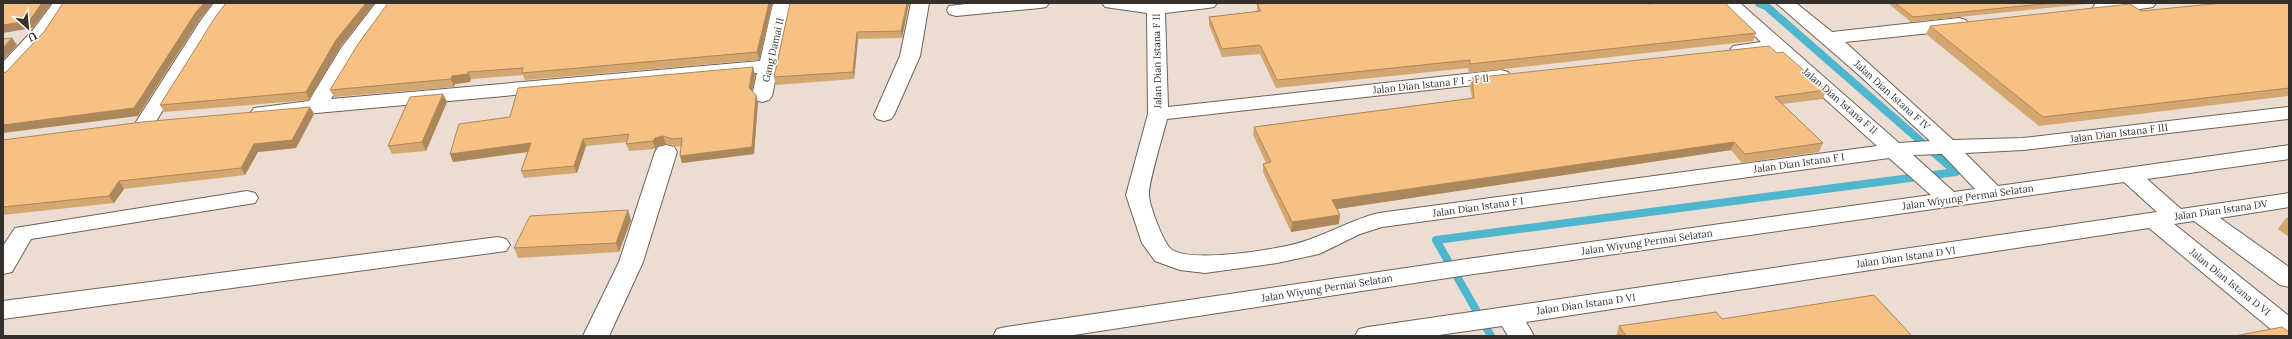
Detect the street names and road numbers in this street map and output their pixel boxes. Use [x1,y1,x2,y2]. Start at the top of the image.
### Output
street label: Jalan Dian Istana F II [1150,13,1164,110]
street label: Gang Damai II [759,16,787,84]
street label: Jalan Dian Istana F IV [1850,57,1933,133]
street label: Jalan Dian Istana F II [1799,64,1880,137]
street label: Jalan Dian Istana F I - F II [1371,71,1490,97]
street label: Jalan Dian Istana F III [2068,121,2169,146]
street label: Jalan Dian Istana F I [1752,150,1845,176]
street label: Jalan Wiyung Permai Selatan [1900,181,2035,213]
street label: Jalan Dian Istana F I [1431,194,1524,220]
street label: Jalan Dian Istana DV [2173,197,2269,223]
street label: Jalan Wiyung Permai Selatan [1579,226,1714,258]
street label: Jalan Dian Istana D VI [1854,244,1957,271]
street label: Jalan Dian Istana D VI [2186,245,2273,319]
street label: Jalan Wiyung Permai Selatan [1260,271,1393,305]
street label: Jalan Dian Istana D VI [1534,291,1637,318]

